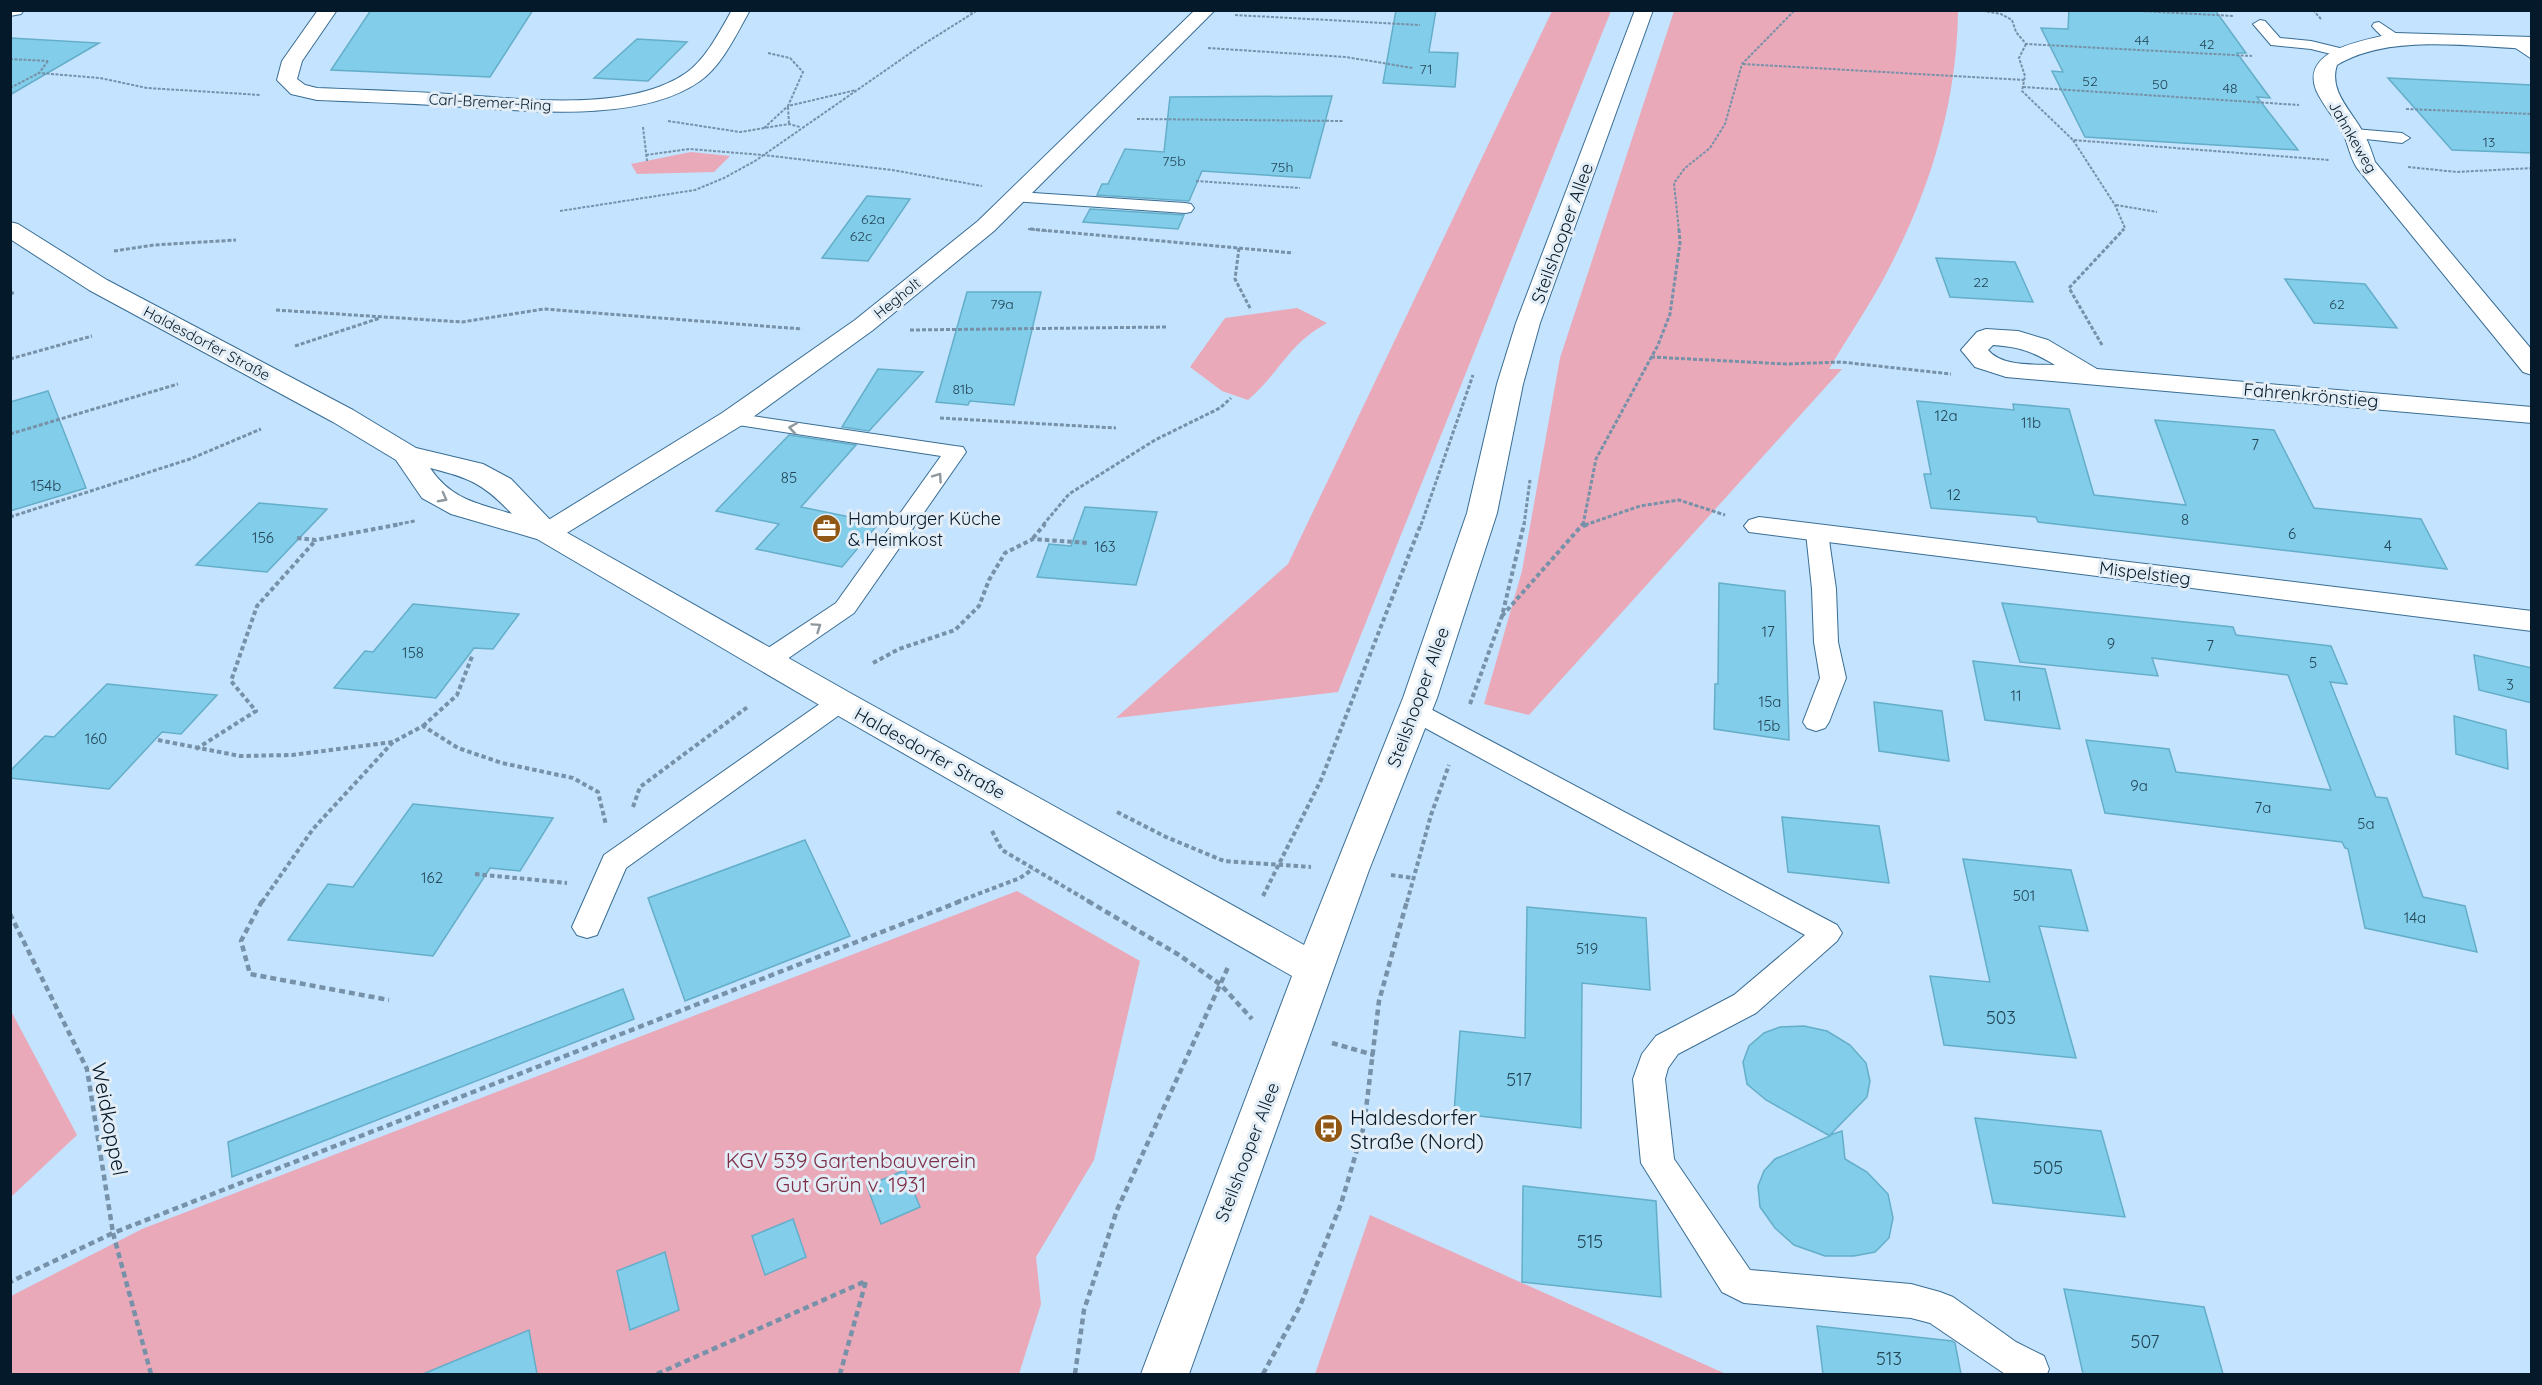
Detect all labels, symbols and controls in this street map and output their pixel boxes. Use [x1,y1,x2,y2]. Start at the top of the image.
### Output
house number: 44 [2135,31,2149,49]
house number: 42 [2199,35,2215,53]
house number: 71 [1419,60,1433,78]
house number: 52 [2082,72,2098,90]
house number: 50 [2152,75,2168,93]
house number: 48 [2223,79,2237,97]
street label: Carl-Bremer-Ring [428,89,552,115]
street label: Jahnkeweg [2325,98,2381,176]
house number: 13 [2483,133,2495,151]
house number: 75b [1162,152,1186,170]
house number: 75h [1271,158,1293,176]
street label: Steilshooper Allee [1526,160,1598,306]
house number: 62a [861,210,885,228]
house number: 62c [850,227,872,245]
street label: Hegholt [870,273,924,323]
house number: 22 [1973,273,1989,291]
house number: 79a [990,295,1014,313]
house number: 62 [2329,295,2345,313]
street label: Haldesdorfer Straße [140,302,274,384]
street label: Fahrenkrönstieg [2242,378,2380,412]
house number: 81b [952,380,974,398]
house number: 12a [1935,406,1957,425]
house number: 11b [2021,413,2041,432]
one-way arrow [788,422,797,434]
house number: 7 [2251,435,2259,454]
house number: 85 [781,468,797,487]
one-way arrow [931,472,942,483]
house number: 154b [31,476,61,495]
house number: 12 [1947,485,1961,504]
one-way arrow [436,491,447,502]
place label: Hamburger Küche & Heimkost [848,507,1001,551]
house number: 8 [2181,510,2189,529]
office icon: Hamburger Küche & Heimkost [811,512,843,544]
house number: 6 [2288,524,2296,543]
house number: 156 [252,528,274,547]
house number: 4 [2384,536,2392,555]
house number: 163 [1094,537,1116,556]
street label: Mispelstieg [2098,556,2192,590]
house number: 17 [1761,622,1775,641]
one-way arrow [810,623,821,634]
street label: Steilshooper Allee [1382,624,1454,770]
house number: 9 [2107,634,2115,653]
house number: 7 [2206,636,2214,655]
house number: 158 [402,643,424,662]
house number: 5 [2309,653,2317,672]
house number: 3 [2506,675,2514,694]
house number: 11 [2010,686,2022,705]
house number: 15a [1759,692,1781,711]
street label: Haldesdorfer Straße [851,702,1009,804]
house number: 15b [1758,716,1780,735]
house number: 160 [85,729,107,748]
house number: 9a [2130,776,2148,795]
house number: 7a [2255,798,2271,817]
house number: 5a [2357,814,2375,833]
house number: 162 [421,868,443,887]
house number: 501 [2013,886,2035,905]
house number: 14a [2404,908,2426,927]
house number: 519 [1576,939,1598,958]
house number: 503 [1986,1006,2016,1029]
street label: Weidkoppel [86,1060,134,1178]
house number: 517 [1506,1068,1532,1091]
street label: Steilshooper Allee [1210,1079,1284,1225]
place label: Haldesdorfer Straße (Nord) [1350,1104,1484,1154]
bus stop icon: Haldesdorfer Straße (Nord) [1313,1113,1345,1145]
park label: KGV 539 Gartenbauverein Gut Grün v. 1931 [726,1147,976,1197]
house number: 505 [2033,1156,2063,1179]
house number: 515 [1577,1230,1603,1253]
house number: 507 [2131,1330,2159,1353]
house number: 513 [1876,1347,1902,1370]

